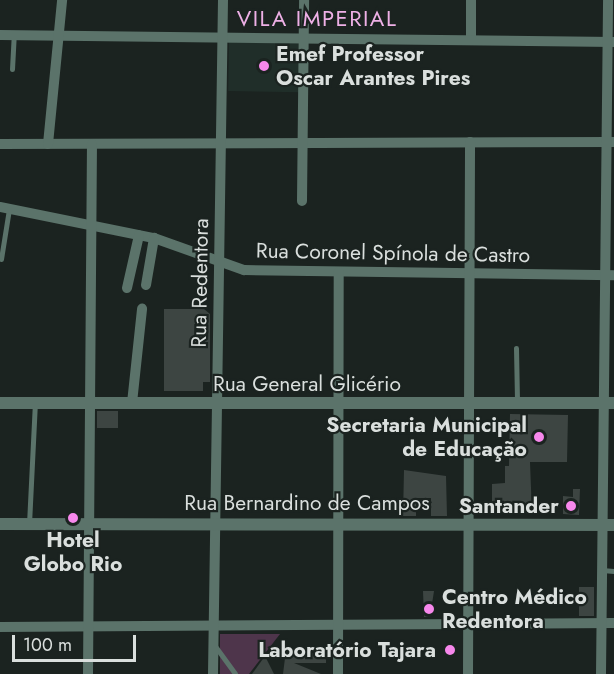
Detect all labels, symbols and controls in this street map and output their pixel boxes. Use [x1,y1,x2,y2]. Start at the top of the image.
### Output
district label: VILA IMPERIAL [237,6,397,32]
place label: Emef Professor Oscar Arantes Pires [276,41,470,91]
marker: Emef Professor Oscar Arantes Pires [257,59,271,73]
street label: Rua Redentora [186,218,214,348]
street label: Rua Coronel Spínola de Castro [256,238,530,268]
street label: Rua General Glicério [213,371,401,397]
place label: Secretaria Municipal de Educação [326,412,527,462]
marker: Secretaria Municipal de Educação [532,430,546,444]
street label: Rua Bernardino de Campos [184,490,430,516]
place label: Santander [459,493,559,519]
marker: Santander [564,499,578,513]
marker: Hotel Globo Rio [66,511,80,525]
place label: Hotel Globo Rio [24,527,122,577]
place label: Centro Médico Redentora [442,584,587,634]
marker: Centro Médico Redentora [420,600,438,618]
scale bar [15,623,140,661]
text: 100 m [23,632,72,658]
place label: Laboratório Tajara [258,637,436,663]
marker: Laboratório Tajara [441,641,459,659]

